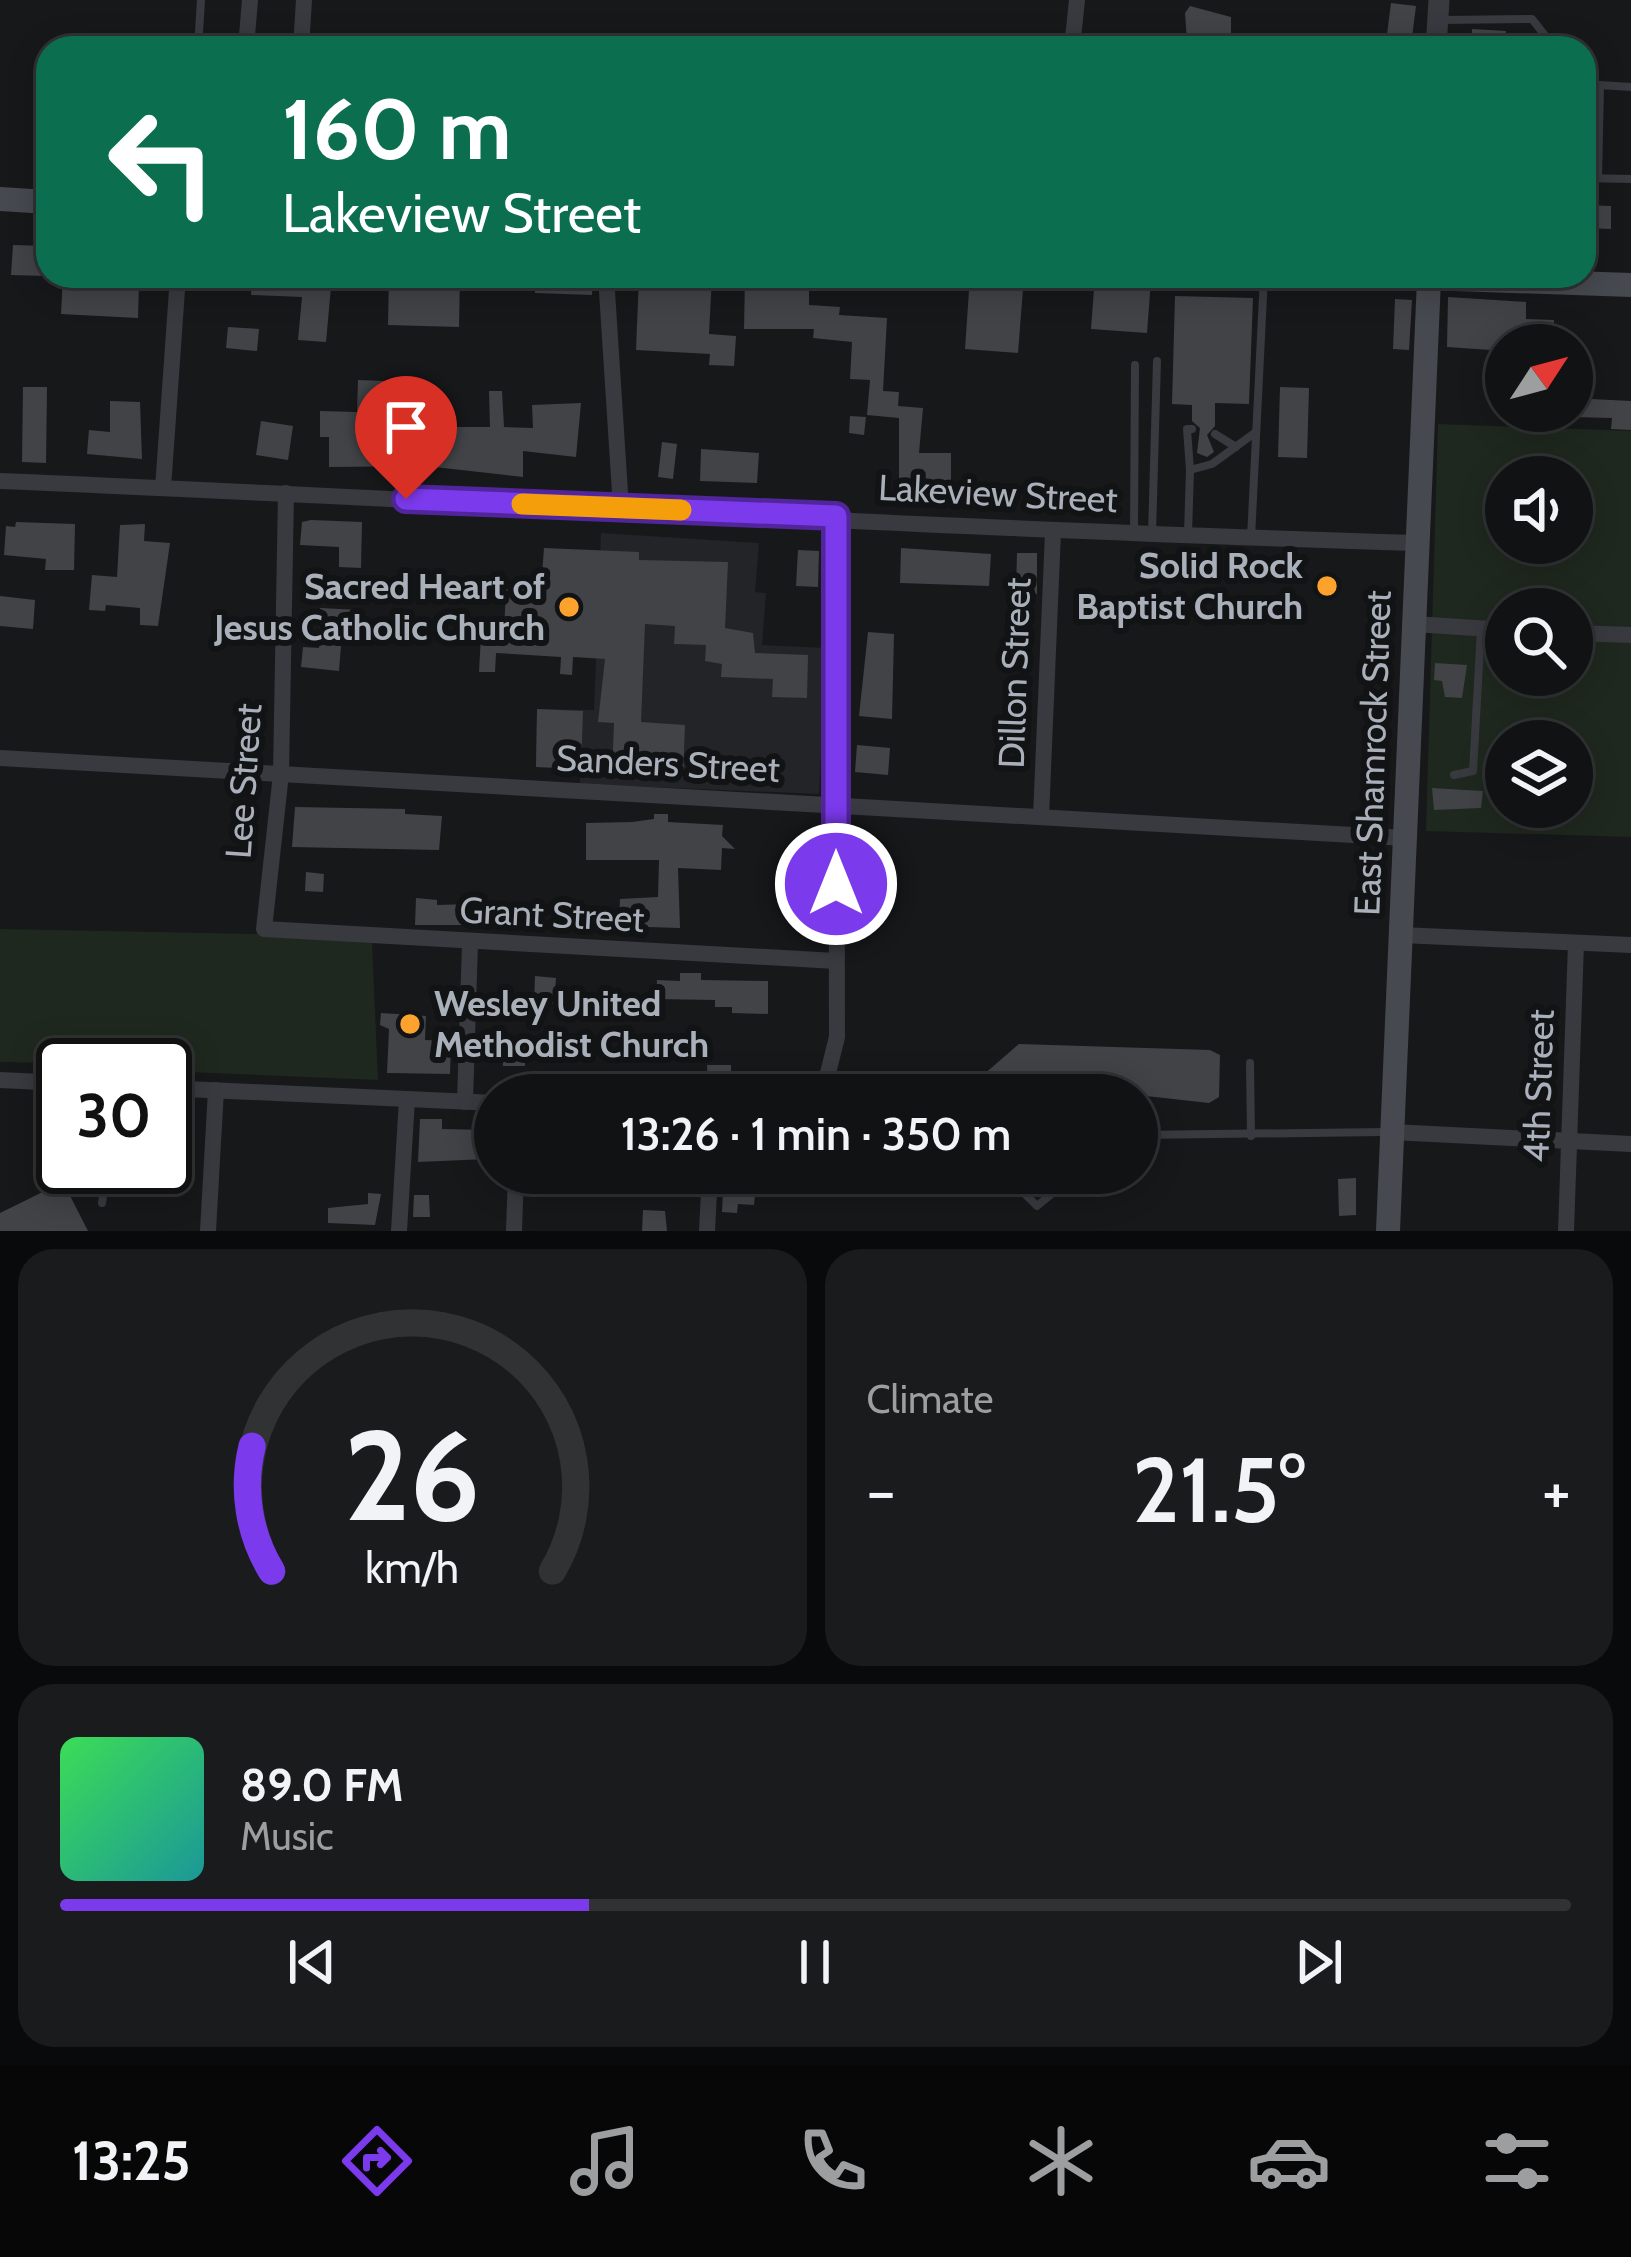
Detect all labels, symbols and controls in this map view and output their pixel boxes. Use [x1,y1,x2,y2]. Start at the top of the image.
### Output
text: 160 m [282,78,511,180]
icon: left [84,84,240,240]
text: Lakeview Street [282,180,641,246]
north arrow [1485,324,1593,432]
map controls [1485,324,1593,828]
pin [355,376,457,499]
icon: arrive [373,394,439,460]
button: sound [1485,456,1593,564]
street label: Lakeview Street [877,465,1119,521]
place label: Solid Rock Baptist Church [1076,543,1304,628]
place label: Sacred Heart of Jesus Catholic Church [213,564,545,649]
marker: Solid Rock Baptist Church [1314,573,1340,599]
street label: Dillon Street [989,577,1039,769]
button: search [1485,588,1593,696]
street label: East Shamrock Street [1344,590,1400,916]
marker: Sacred Heart of Jesus Catholic Church [556,594,582,620]
street label: Lee Street [216,702,270,860]
button: layers [1485,720,1593,828]
street label: Sanders Street [555,735,781,791]
position arrow [773,821,899,947]
street label: Grant Street [458,887,646,941]
place label: Wesley United Methodist Church [434,981,709,1066]
street label: 4th Street [1513,1009,1563,1163]
marker: Wesley United Methodist Church [397,1011,423,1037]
speed limit sign: 30 [36,1038,192,1194]
text: 13:26 · 1 min · 350 m [621,1107,1011,1161]
text: Climate [867,1375,993,1423]
text: 26 [344,1400,480,1551]
text: 21.5° [1132,1435,1305,1545]
text: − [867,1450,896,1531]
text: + [1542,1450,1571,1531]
text: km/h [365,1541,459,1593]
text: 89.0 FM [240,1758,404,1812]
text: Music [240,1812,334,1860]
icon: previous [279,1929,345,1995]
icon: pause [782,1929,848,1995]
icon: next [1286,1929,1352,1995]
icon: directions [335,2119,419,2203]
icon: music [563,2119,647,2203]
icon: phone [791,2119,875,2203]
icon: climate [1019,2119,1103,2203]
icon: car [1247,2119,1331,2203]
icon: filters [1475,2119,1559,2203]
text: 13:25 [72,2128,191,2194]

